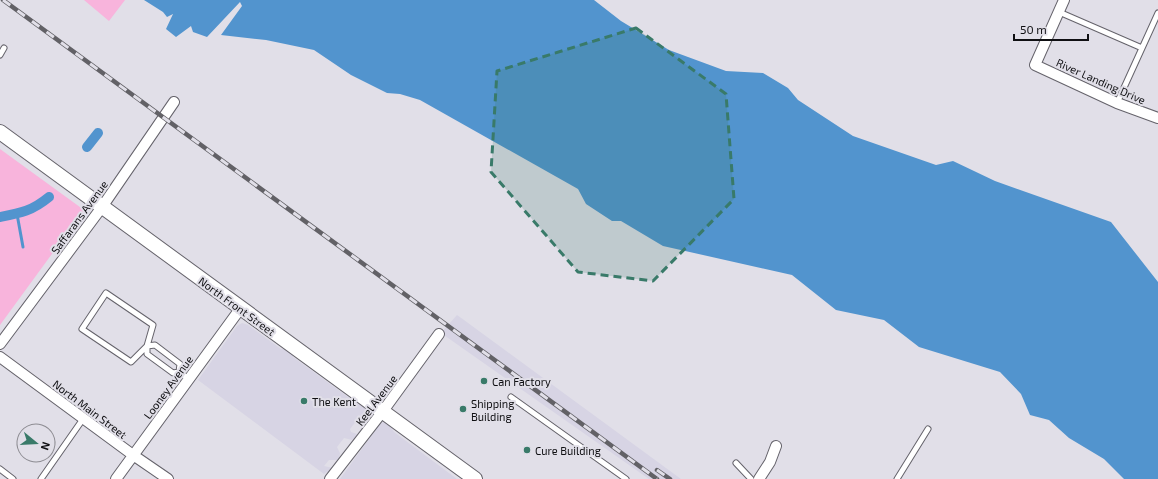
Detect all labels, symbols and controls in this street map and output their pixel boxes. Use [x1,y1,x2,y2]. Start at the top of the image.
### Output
scale bar [1014,16,1088,42]
text: 50 m [1020,22,1047,36]
street label: River Landing Drive [1054,56,1148,107]
street label: Saffarans Avenue [48,178,110,256]
street label: North Front Street [196,274,278,338]
street label: Looney Avenue [141,353,195,421]
street label: Keel Avenue [353,372,399,428]
place label: Can Factory [492,375,551,388]
marker: Can Factory [479,376,489,386]
street label: North Main Street [50,377,130,441]
place label: The Kent [312,395,356,408]
marker: The Kent [299,396,309,406]
place label: Shipping Building [471,397,514,423]
marker: Shipping Building [458,404,468,414]
north arrow [16,423,56,463]
text: N [39,440,53,452]
place label: Cure Building [535,444,601,457]
marker: Cure Building [522,445,532,455]

